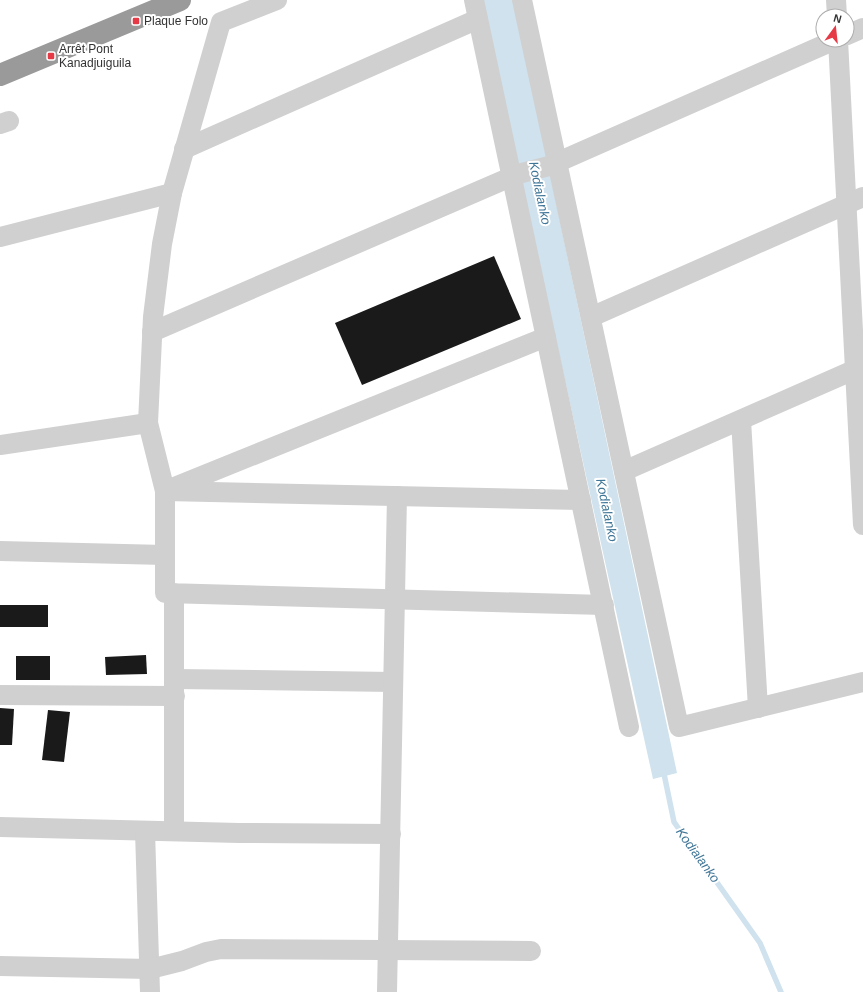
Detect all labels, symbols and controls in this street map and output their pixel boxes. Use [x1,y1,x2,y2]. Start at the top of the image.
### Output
north arrow [815,8,855,48]
text: N [832,12,843,25]
place label: Plaque Folo [144,14,208,28]
marker: Plaque Folo [131,16,141,26]
place label: Arrêt Pont Kanadjuiguila [59,42,131,70]
marker: Arrêt Pont Kanadjuiguila [46,51,56,61]
water label: Kodialanko [526,160,554,226]
water label: Kodialanko [593,477,621,543]
water label: Kodialanko [673,825,723,885]

